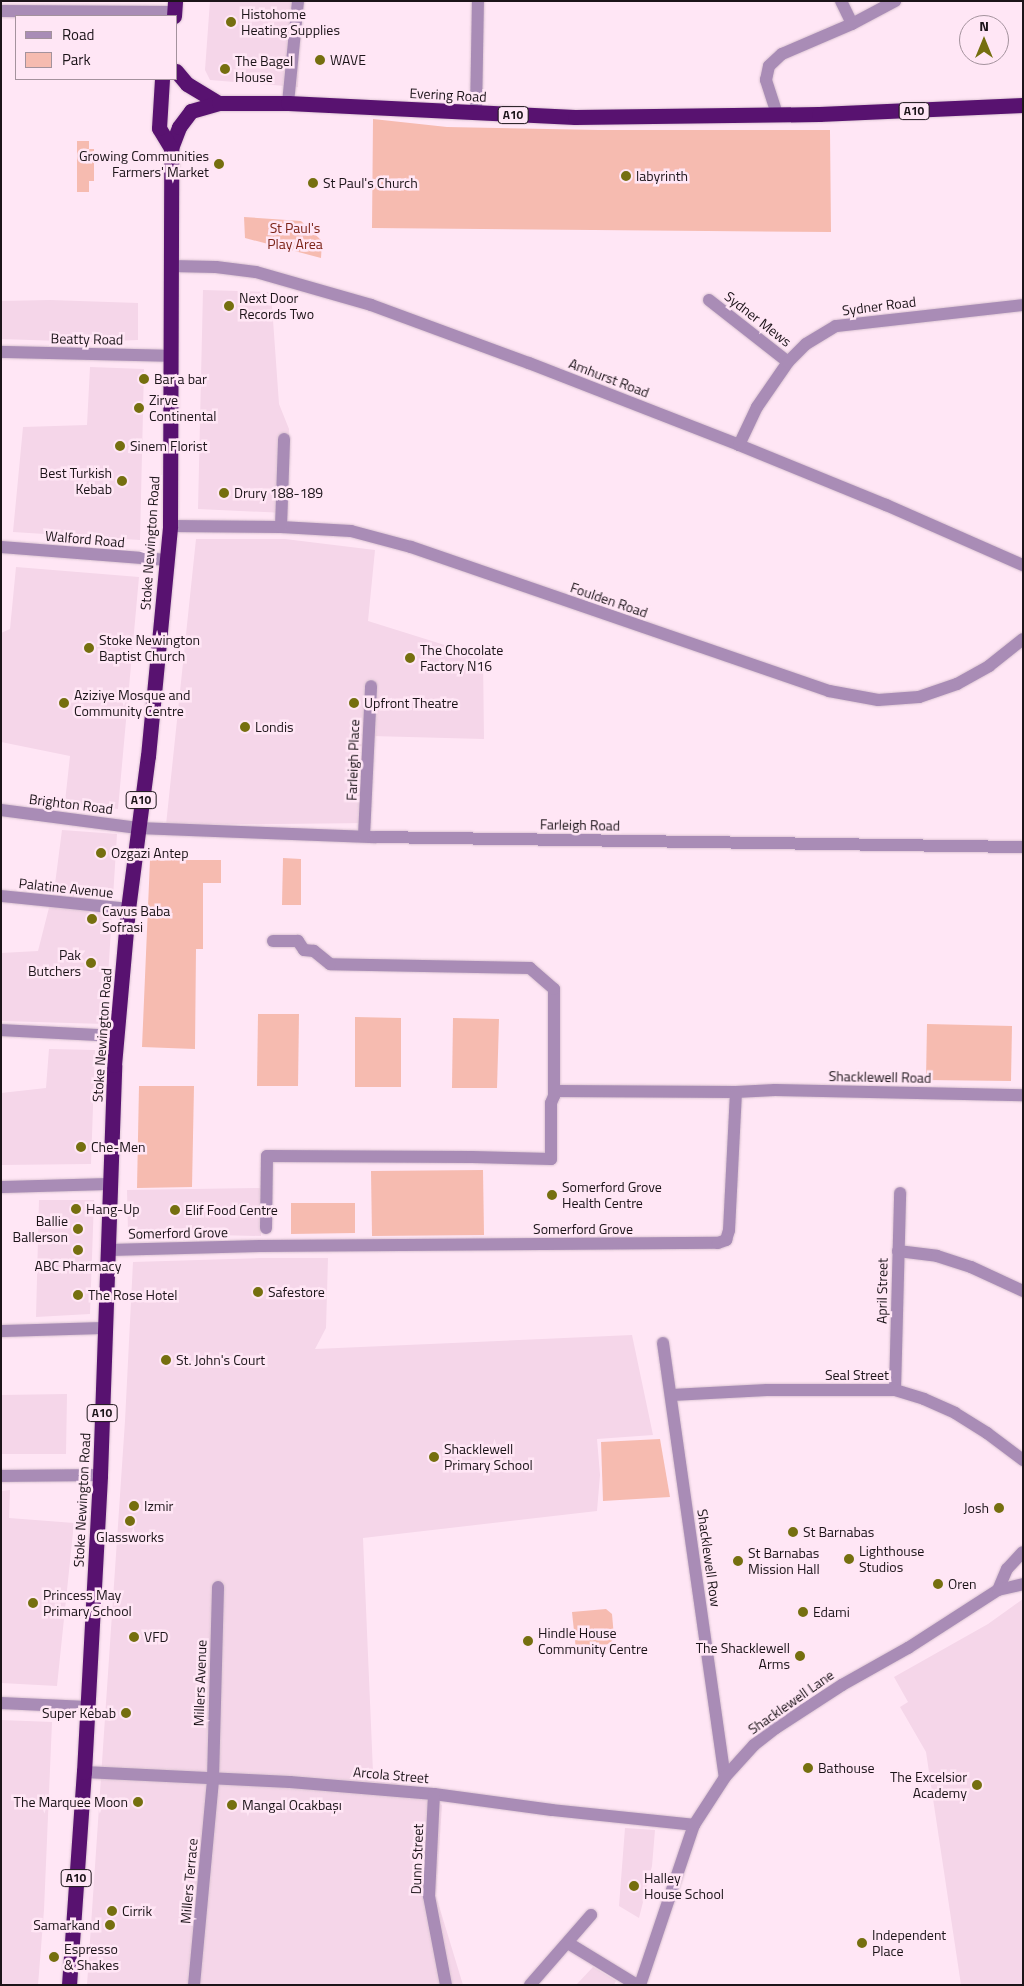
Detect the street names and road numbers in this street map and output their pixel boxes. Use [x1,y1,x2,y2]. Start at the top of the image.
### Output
street label: Evering Road [409,85,487,105]
road number: A10 [898,102,930,120]
road number: A10 [497,106,529,124]
street label: Sydner Mews [721,288,795,350]
street label: Sydner Road [841,293,917,319]
street label: Beatty Road [51,330,123,348]
street label: Amhurst Road [566,355,652,401]
street label: Stoke Newington Road [137,475,163,611]
street label: Walford Road [45,527,125,551]
street label: Foulden Road [568,579,650,621]
street label: Farleigh Place [343,719,363,801]
road number: A10 [125,790,157,810]
street label: Brighton Road [28,791,114,817]
street label: Farleigh Road [540,816,620,834]
street label: Palatine Avenue [18,875,114,901]
street label: Stoke Newington Road [89,967,115,1103]
street label: Shacklewell Road [829,1068,931,1086]
street label: Somerford Grove [533,1221,633,1237]
street label: Somerford Grove [128,1224,228,1242]
street label: April Street [873,1258,891,1324]
street label: Seal Street [825,1367,889,1383]
road number: A10 [86,1404,118,1422]
street label: Stoke Newington Road [70,1432,94,1568]
street label: Shacklewell Row [694,1508,724,1608]
street label: Millers Avenue [190,1639,210,1727]
street label: Shacklewell Lane [745,1666,837,1738]
street label: Arcola Street [352,1763,430,1787]
street label: Dunn Street [407,1823,427,1895]
street label: Millers Terrace [177,1838,201,1924]
road number: A10 [60,1869,92,1888]

